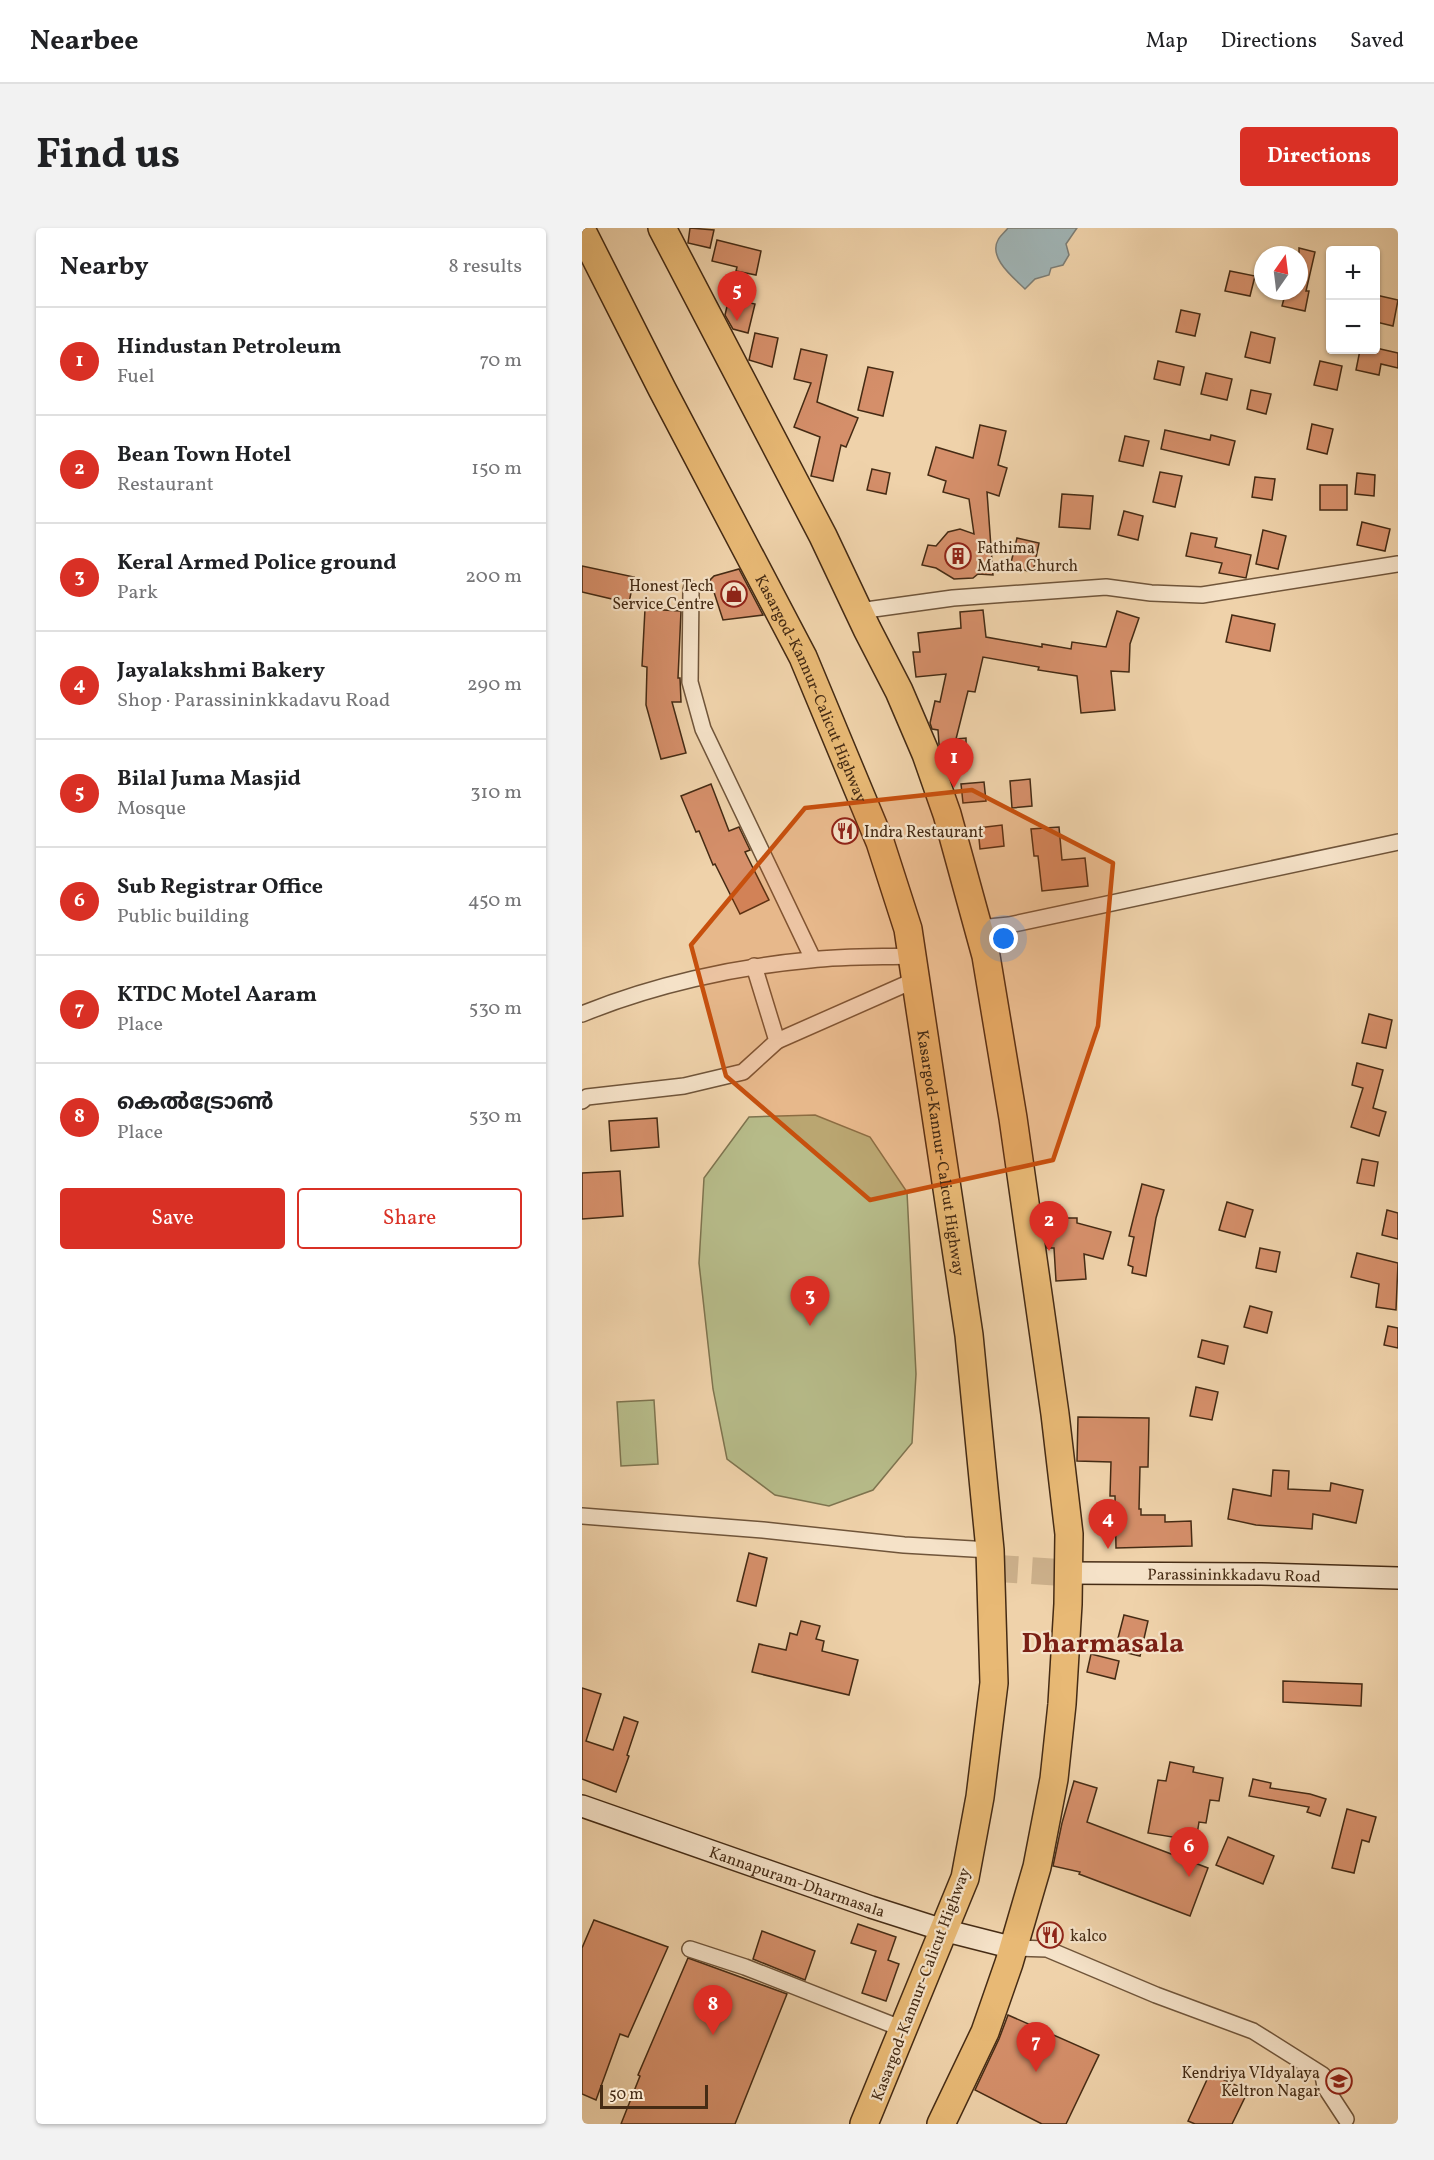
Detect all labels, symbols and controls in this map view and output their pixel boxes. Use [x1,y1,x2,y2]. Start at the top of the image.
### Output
text: Nearbee [30,22,139,61]
text: Map [1146,27,1188,56]
text: Directions [1221,27,1317,56]
text: Saved [1350,27,1404,56]
text: Find us [36,127,180,186]
button: Directions [1240,127,1398,186]
north arrow [1254,246,1308,300]
map controls [1326,246,1380,354]
button: + [1326,246,1380,300]
text: Nearby [60,249,149,285]
text: 8 results [449,253,522,281]
pin: 5 [718,272,756,321]
button: − [1326,300,1380,354]
text: Hindustan Petroleum [117,332,341,363]
text: 1 [75,347,84,375]
text: 70 m [479,347,522,375]
text: Fuel [117,363,154,391]
text: Bean Town Hotel [117,440,291,471]
text: 2 [74,455,85,483]
text: 150 m [471,455,522,483]
text: Restaurant [117,471,214,499]
place label: Fathima Matha Church [977,538,1078,578]
building icon: Fathima Matha Church [943,541,973,571]
text: Keral Armed Police ground [117,548,397,579]
text: 3 [74,563,85,591]
text: 200 m [465,563,522,591]
street label: Kasargod-Kannur-Calicut Highway [749,571,872,807]
place label: Honest Tech Service Centre [612,576,714,616]
text: Park [117,579,158,607]
shop icon: Honest Tech Service Centre [719,579,749,609]
text: Jayalakshmi Bakery [117,656,325,687]
text: 4 [73,671,86,699]
text: 290 m [467,671,522,699]
text: Shop · Parassininkkadavu Road [117,687,390,715]
pin: 1 [934,738,974,788]
text: Bilal Juma Masjid [117,764,301,795]
text: 5 [75,779,84,807]
text: 310 m [470,779,522,807]
text: Mosque [117,795,186,823]
restaurant icon: Indra Restaurant [830,816,860,846]
place label: Indra Restaurant [864,822,984,844]
text: Sub Registrar Office [117,872,323,903]
text: 6 [74,887,85,915]
text: 450 m [468,887,522,915]
text: Public building [117,903,249,931]
your location [989,924,1018,953]
text: KTDC Motel Aaram [117,980,317,1011]
text: 7 [75,995,84,1023]
text: 530 m [469,995,522,1023]
text: Place [117,1011,163,1039]
street label: Kasargod-Kannur-Calicut Highway [910,1028,969,1278]
text: കെൽട്രോൺ [117,1088,273,1119]
text: 8 [74,1103,85,1131]
text: 530 m [469,1103,522,1131]
text: Place [117,1119,163,1147]
button: Save [60,1188,285,1249]
button: Share [297,1188,522,1249]
pin: 2 [1030,1202,1068,1251]
pin: 3 [790,1276,830,1326]
pin: 4 [1088,1500,1128,1549]
street label: Parassininkkadavu Road [1147,1564,1321,1589]
district label: Dharmasala [1022,1625,1184,1664]
pin: 6 [1170,1828,1208,1877]
street label: Kannapuram-Dharmasala [706,1842,887,1924]
street label: Kasargod-Kannur-Calicut Highway [867,1864,977,2105]
restaurant icon: kalco [1035,1920,1065,1950]
place label: kalco [1070,1926,1107,1948]
pin: 8 [694,1986,732,2035]
pin: 7 [1016,2022,1056,2072]
place label: Kendriya VIdyalaya Keltron Nagar [1182,2063,1320,2103]
school or university icon: Kendriya VIdyalaya Keltron Nagar [1324,2066,1354,2096]
scale bar [600,2082,708,2110]
text: 50 m [609,2084,643,2106]

